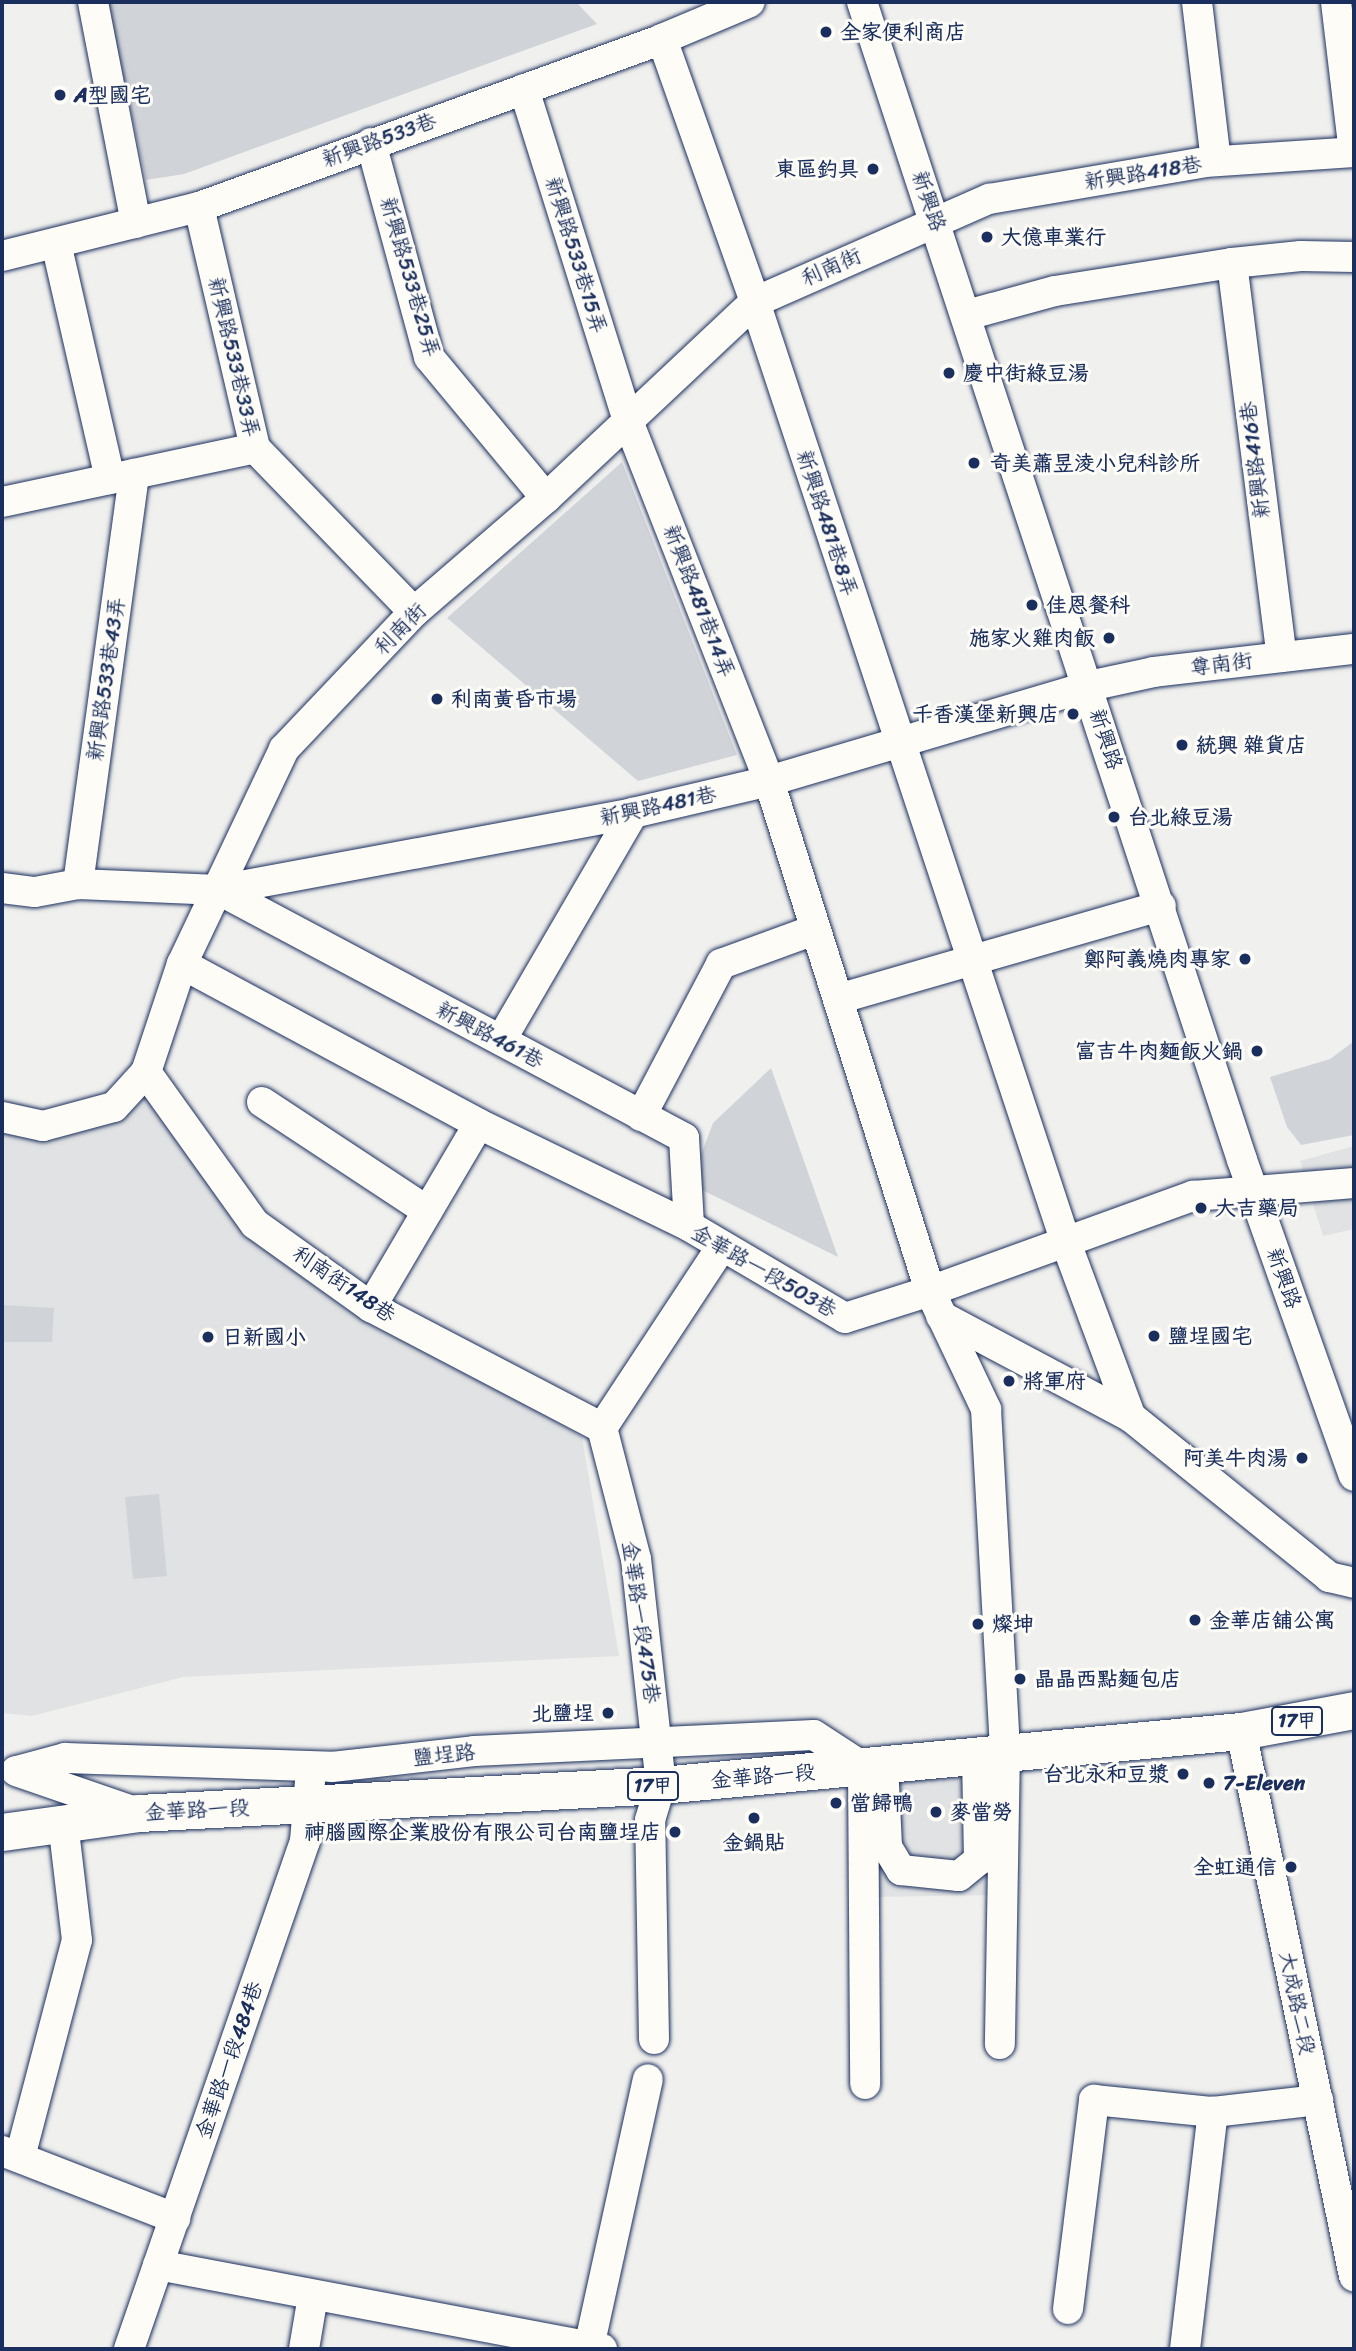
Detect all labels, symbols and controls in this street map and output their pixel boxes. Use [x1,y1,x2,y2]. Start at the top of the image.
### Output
place label: 全家便利商店 [840,19,966,45]
marker: 全家便利商店 [818,24,834,40]
place label: A型國宅 [74,82,151,108]
marker: A型國宅 [52,87,68,103]
street label: 新興路533巷 [318,108,440,172]
street label: 新興路418巷 [1082,151,1204,195]
place label: 東區釣具 [775,156,859,182]
marker: 東區釣具 [865,161,881,177]
street label: 新興路 [907,167,951,235]
street label: 新興路533巷15弄 [540,174,612,336]
street label: 新興路533巷25弄 [375,194,445,360]
place label: 大億車業行 [1001,224,1106,250]
marker: 大億車業行 [979,229,995,245]
street label: 利南街 [797,243,865,291]
street label: 新興路533巷33弄 [203,274,265,440]
place label: 慶中街綠豆湯 [963,360,1089,386]
marker: 慶中街綠豆湯 [941,365,957,381]
street label: 新興路416巷 [1235,400,1275,520]
street label: 新興路481巷8弄 [791,447,863,599]
place label: 奇美蕭昱淩小兒科診所 [990,450,1200,476]
marker: 奇美蕭昱淩小兒科診所 [964,453,984,473]
street label: 新興路481巷14弄 [658,521,740,681]
place label: 佳恩餐科 [1046,592,1130,618]
street label: 新興路533巷43弄 [82,595,130,763]
marker: 佳恩餐科 [1024,597,1040,613]
street label: 利南街 [369,598,431,660]
place label: 施家火雞肉飯 [969,625,1095,651]
marker: 施家火雞肉飯 [1101,630,1117,646]
street label: 尊南街 [1188,648,1254,680]
place label: 利南黃昏市場 [451,686,577,712]
marker: 利南黃昏市場 [429,691,445,707]
place label: 千香漢堡新興店 [912,701,1059,727]
street label: 新興路 [1084,705,1128,773]
marker: 千香漢堡新興店 [1065,706,1081,722]
place label: 統興 雜貨店 [1196,732,1306,758]
marker: 統興 雜貨店 [1174,737,1190,753]
street label: 新興路481巷 [597,781,719,831]
place label: 台北綠豆湯 [1128,804,1233,830]
marker: 台北綠豆湯 [1106,809,1122,825]
place label: 鄭阿義燒肉專家 [1084,946,1231,972]
marker: 鄭阿義燒肉專家 [1237,951,1253,967]
street label: 新興路461巷 [432,996,548,1074]
place label: 富吉牛肉麵飯火鍋 [1075,1038,1243,1064]
marker: 富吉牛肉麵飯火鍋 [1249,1043,1265,1059]
place label: 大吉藥局 [1215,1195,1299,1221]
marker: 大吉藥局 [1193,1200,1209,1216]
street label: 金華路一段503巷 [687,1219,841,1323]
street label: 利南街148巷 [288,1240,400,1328]
street label: 新興路 [1261,1244,1307,1312]
place label: 鹽埕國宅 [1168,1323,1252,1349]
place label: 日新國小 [222,1324,306,1350]
marker: 鹽埕國宅 [1146,1328,1162,1344]
marker: 日新國小 [200,1329,216,1345]
place label: 將軍府 [1023,1368,1086,1394]
marker: 將軍府 [1001,1373,1017,1389]
place label: 阿美牛肉湯 [1183,1445,1288,1471]
marker: 阿美牛肉湯 [1294,1450,1310,1466]
street label: 金華路一段475巷 [617,1539,665,1705]
place label: 金華店舖公寓 [1209,1607,1335,1633]
place label: 燦坤 [992,1611,1034,1637]
marker: 金華店舖公寓 [1187,1612,1203,1628]
marker: 燦坤 [970,1616,986,1632]
place label: 晶晶西點麵包店 [1034,1666,1181,1692]
marker: 晶晶西點麵包店 [1012,1671,1028,1687]
place label: 北鹽埕 [531,1700,594,1726]
marker: 北鹽埕 [600,1705,616,1721]
road number: 17甲 [1271,1706,1323,1736]
street label: 鹽埕路 [411,1739,477,1771]
street label: 金華路一段 [710,1759,816,1793]
place label: 台北永和豆漿 [1043,1761,1169,1787]
marker: 台北永和豆漿 [1175,1766,1191,1782]
road number: 17甲 [627,1770,679,1801]
place label: 7-Eleven [1223,1770,1305,1796]
marker: 7-Eleven [1201,1775,1217,1791]
place label: 當歸鴨 [850,1790,913,1816]
street label: 金華路一段 [144,1795,250,1825]
marker: 當歸鴨 [828,1795,844,1811]
place label: 麥當勞 [950,1799,1013,1825]
marker: 麥當勞 [928,1804,944,1820]
marker: 金鍋貼 [746,1810,762,1826]
place label: 神腦國際企業股份有限公司台南鹽埕店 [304,1819,661,1845]
marker: 神腦國際企業股份有限公司台南鹽埕店 [667,1824,683,1840]
place label: 金鍋貼 [723,1829,785,1855]
place label: 全虹通信 [1193,1854,1277,1880]
marker: 全虹通信 [1283,1859,1299,1875]
street label: 大成路二段 [1274,1949,1320,2057]
street label: 金華路一段484巷 [190,1978,268,2142]

